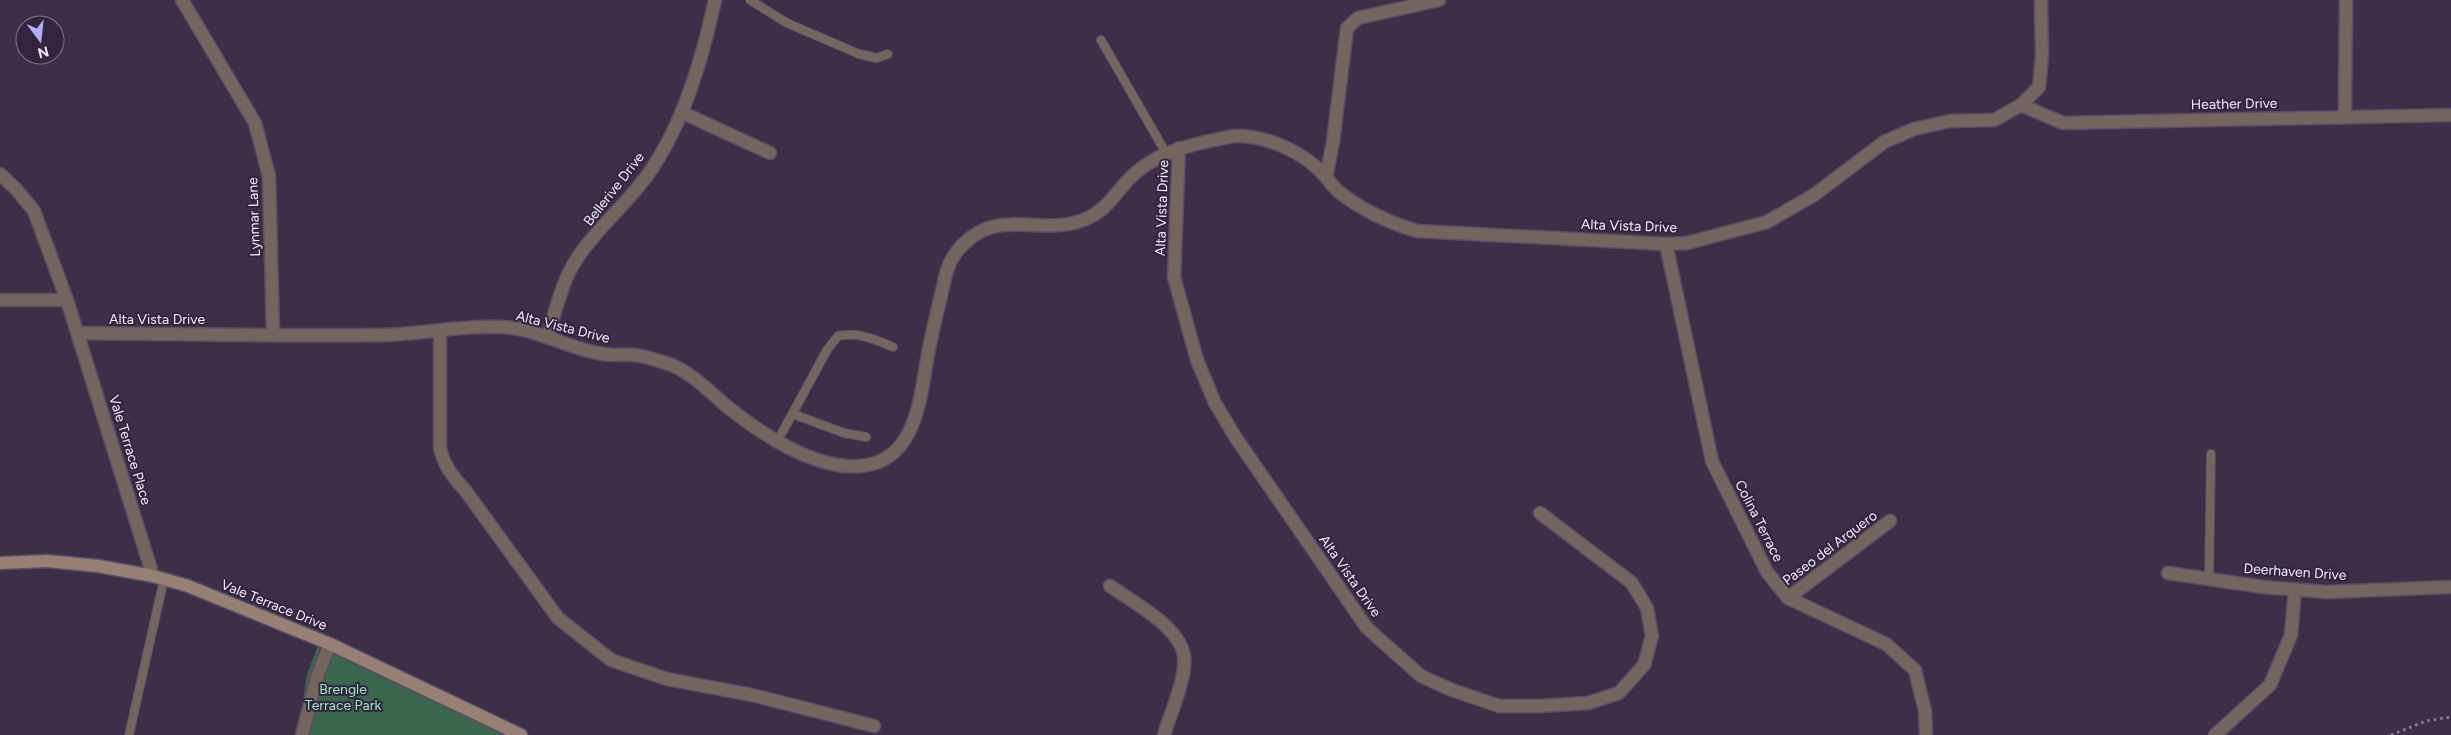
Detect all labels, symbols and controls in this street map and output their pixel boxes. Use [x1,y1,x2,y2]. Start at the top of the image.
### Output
north arrow [15,15,65,65]
text: N [36,42,51,62]
street label: Heather Drive [2191,95,2278,113]
street label: Bellerive Drive [580,149,648,229]
street label: Alta Vista Drive [1152,159,1172,256]
street label: Lynmar Lane [244,177,264,257]
street label: Alta Vista Drive [1581,216,1678,236]
street label: Alta Vista Drive [514,307,612,347]
street label: Alta Vista Drive [109,311,205,328]
street label: Vale Terrace Place [105,393,155,507]
street label: Colina Terrace [1731,477,1787,565]
street label: Paseo del Arquero [1779,507,1881,589]
street label: Alta Vista Drive [1315,532,1385,621]
street label: Deerhaven Drive [2243,560,2347,584]
street label: Vale Terrace Drive [219,576,330,634]
park label: Brengle Terrace Park [305,681,381,714]

